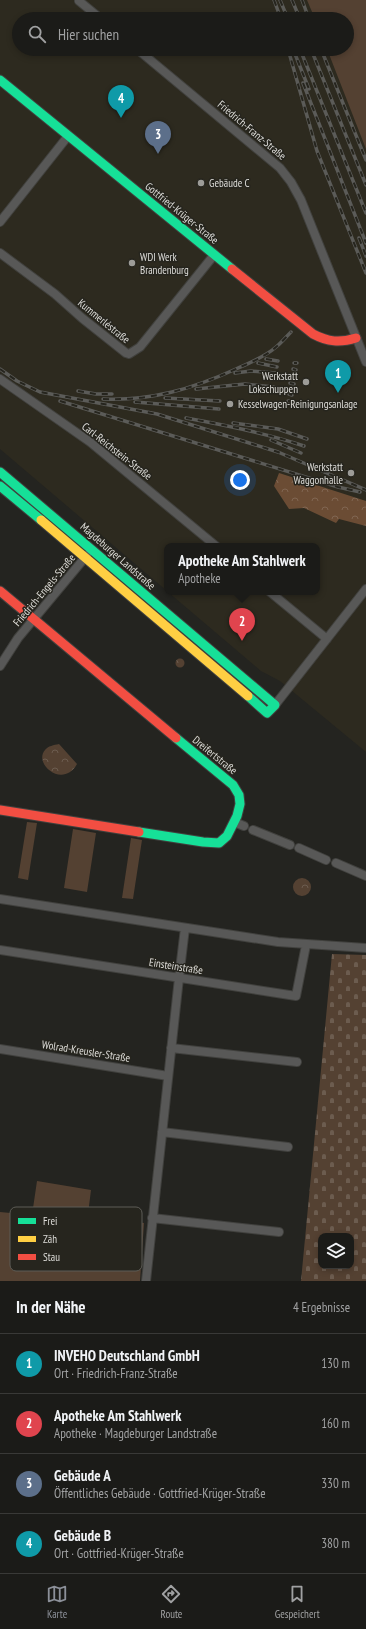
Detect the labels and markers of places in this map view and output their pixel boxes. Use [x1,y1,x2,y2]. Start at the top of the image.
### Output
pin: 4 [108,85,134,118]
pin: 3 [145,121,171,154]
place label: Gebäude C [209,176,250,190]
marker: Gebäude C [196,178,206,188]
place label: WDI Werk Brandenburg [140,250,189,277]
marker: WDI Werk Brandenburg [127,258,137,268]
pin: 1 [325,360,351,393]
place label: Werkstatt Lokschuppen [249,369,298,396]
marker: Werkstatt Lokschuppen [301,377,311,387]
place label: Kesselwagen-Reinigungsanlage [238,397,358,411]
marker: Kesselwagen-Reinigungsanlage [225,399,235,409]
place label: Werkstatt Waggonhalle [294,460,343,487]
marker: Werkstatt Waggonhalle [346,468,356,478]
pin: 2 [229,608,255,641]

